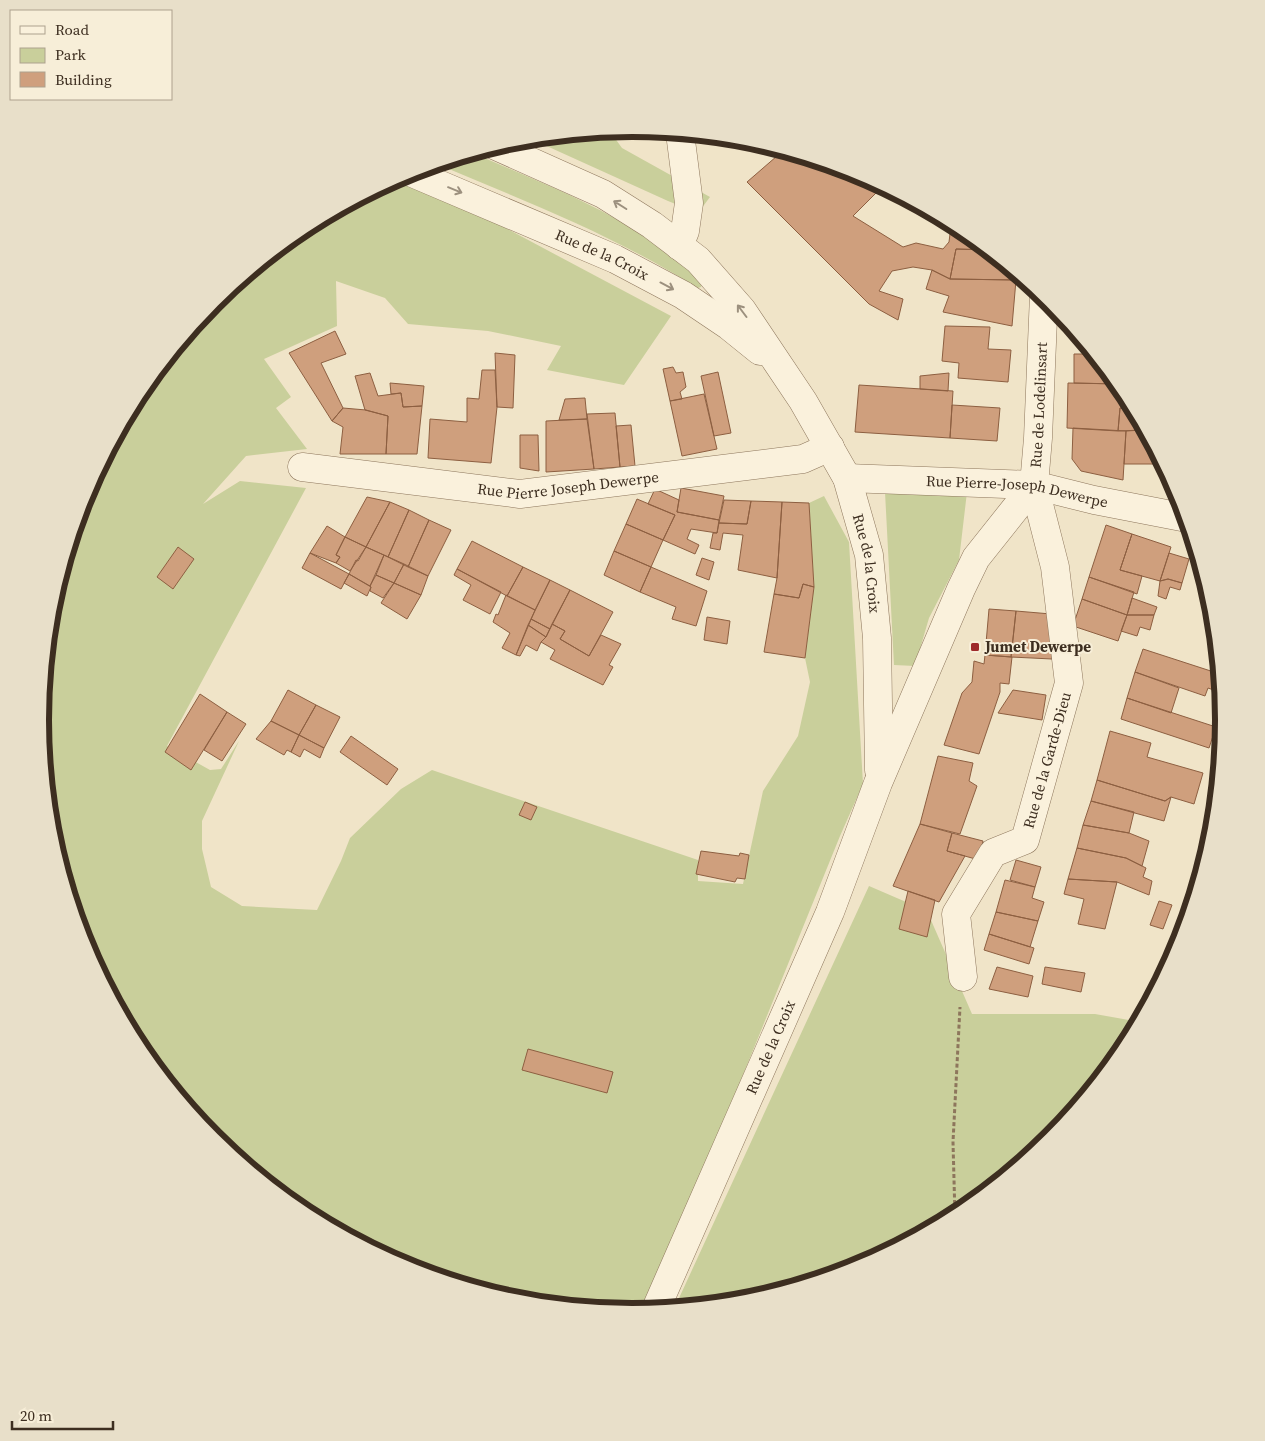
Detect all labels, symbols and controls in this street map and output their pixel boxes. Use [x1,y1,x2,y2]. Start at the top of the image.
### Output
legend [10,10,172,100]
text: Road [55,19,89,40]
text: Park [55,44,87,65]
text: Building [55,69,112,90]
one-way arrow [447,186,462,196]
one-way arrow [614,200,628,210]
street label: Rue de la Croix [552,224,653,285]
one-way arrow [659,281,674,291]
one-way arrow [737,304,748,317]
street label: Rue de Lodelinsart [1024,342,1052,469]
street label: Rue Pierre Joseph Dewerpe [476,466,660,504]
street label: Rue Pierre-Joseph Dewerpe [926,470,1110,513]
street label: Rue de la Croix [848,511,886,614]
place label: Jumet Dewerpe [984,636,1091,657]
marker: Jumet Dewerpe [969,641,981,653]
street label: Rue de la Garde-Dieu [1018,689,1076,831]
street label: Rue de la Croix [740,997,800,1097]
scale bar [12,1398,114,1430]
text: 20 m [20,1405,52,1426]

